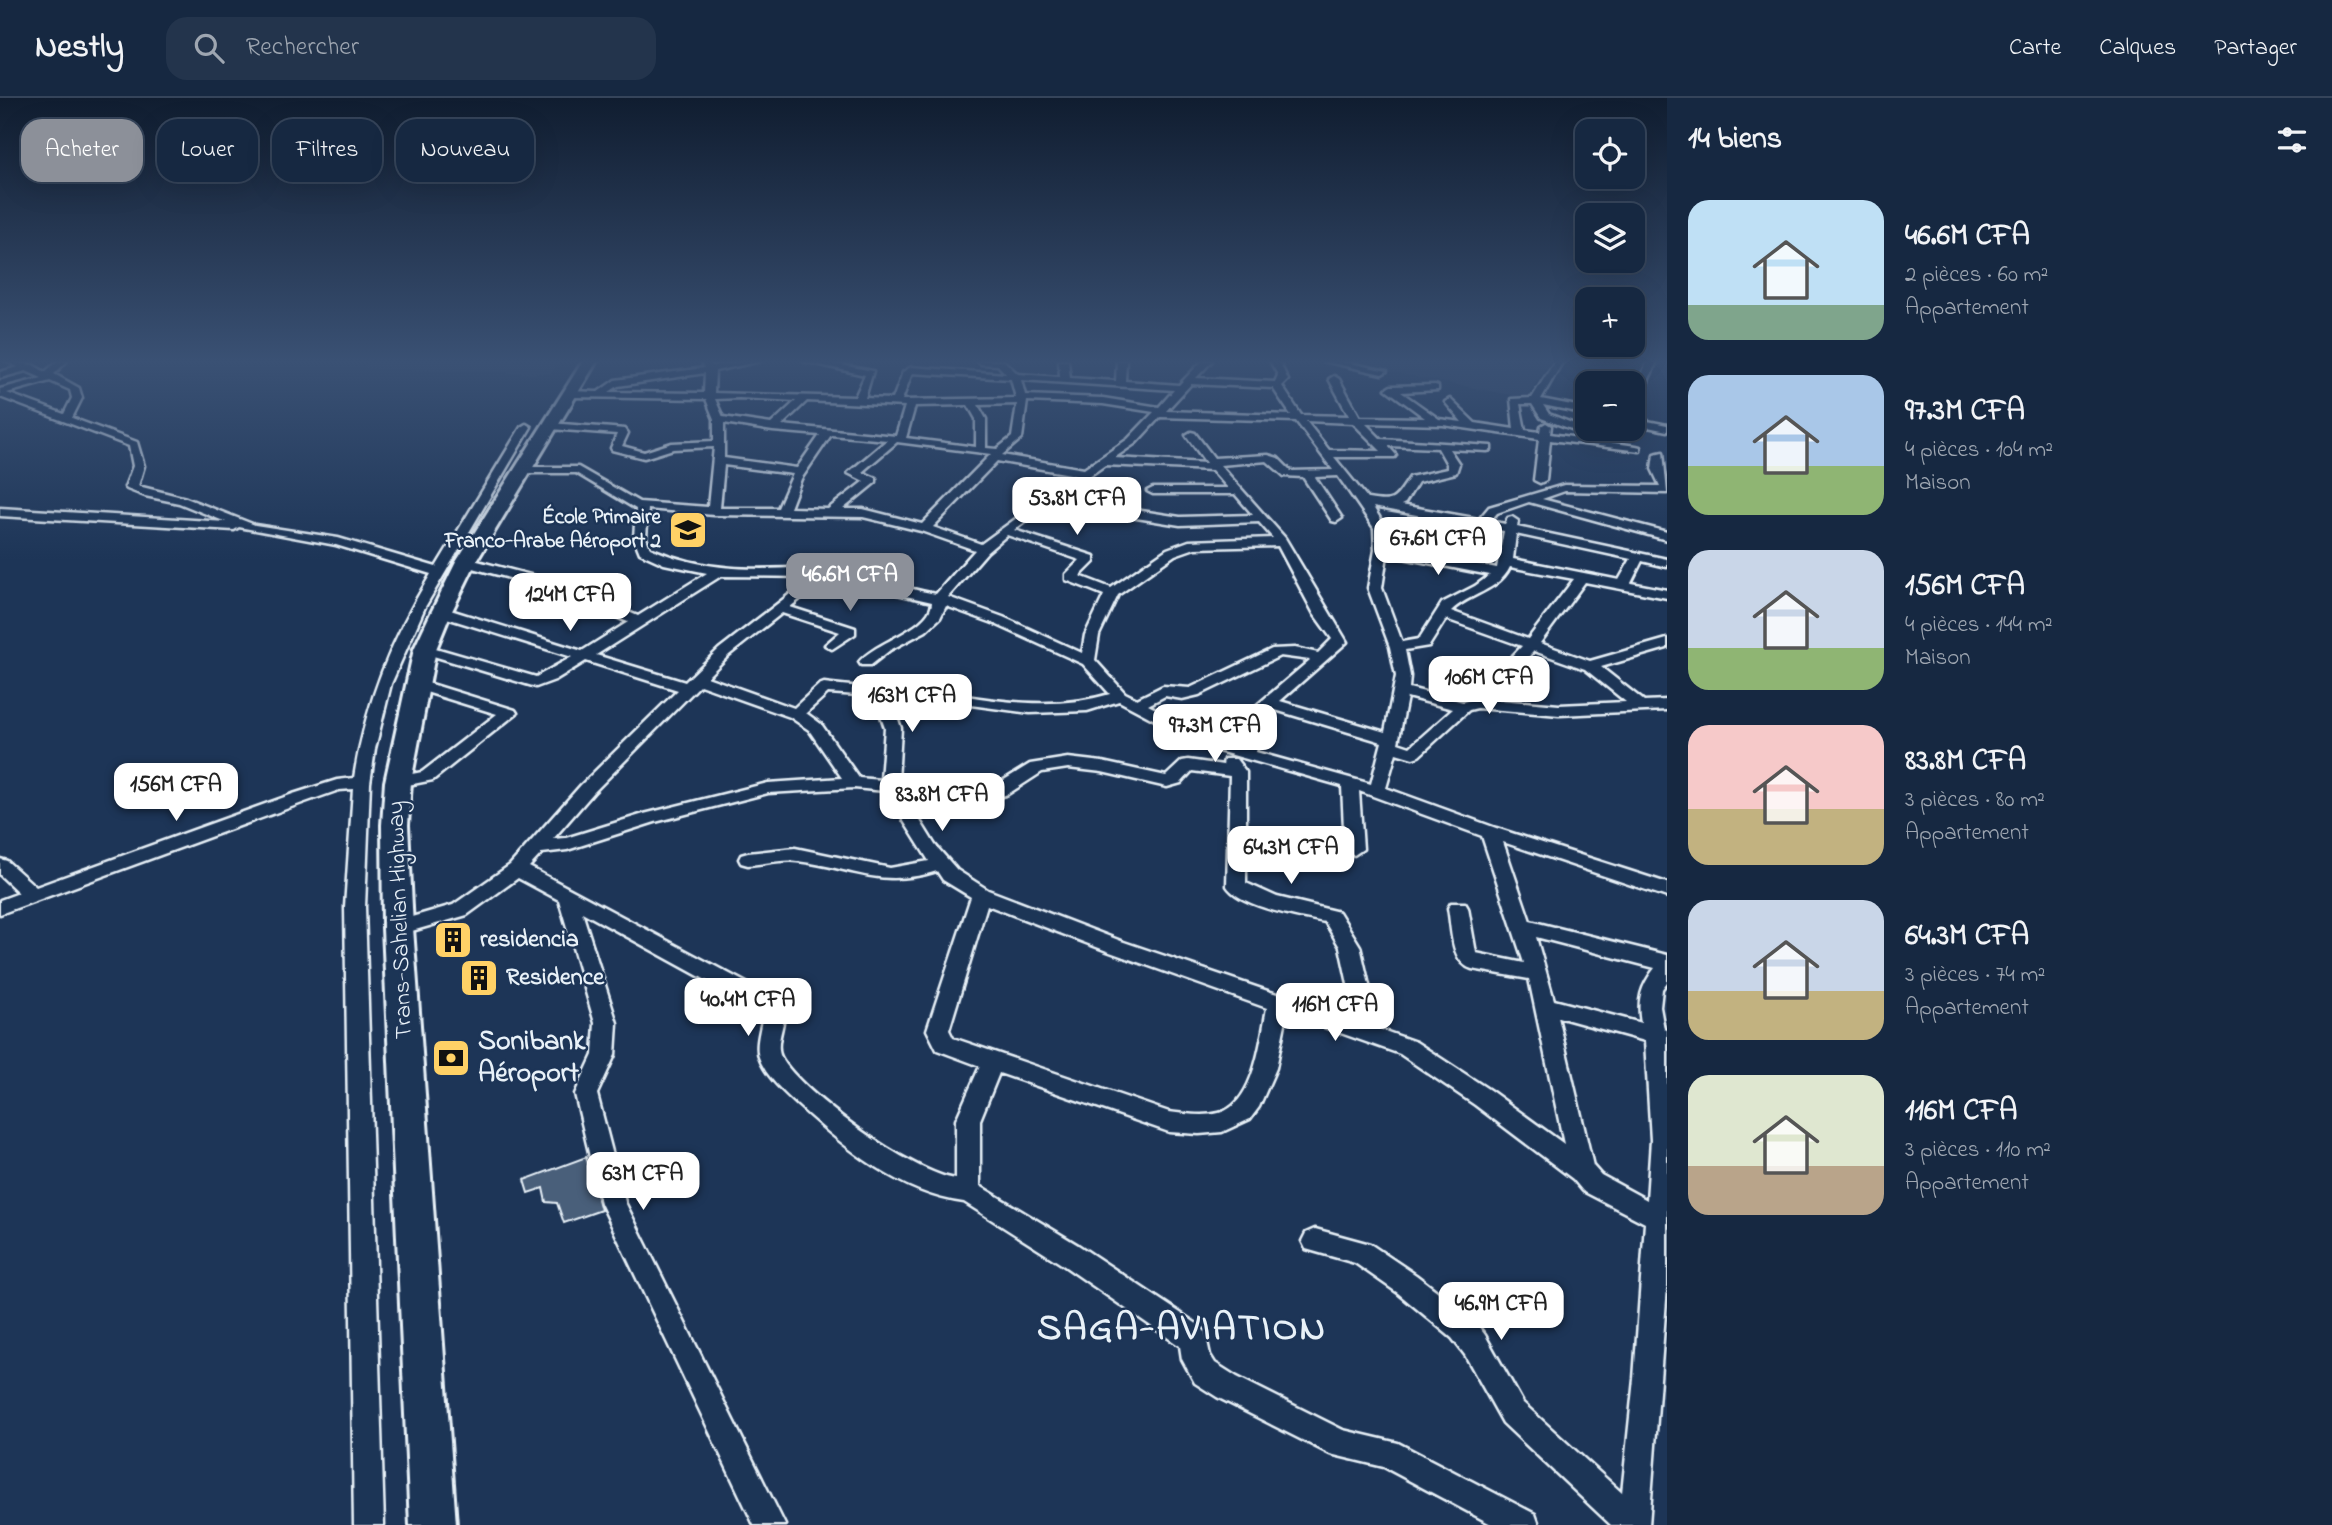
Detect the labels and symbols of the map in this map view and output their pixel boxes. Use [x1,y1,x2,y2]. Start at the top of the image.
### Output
pin: 53.8M CFA [997,478,1157,537]
place label: École Primaire Franco-Arabe Aéroport 2 [444,503,662,557]
school or university icon: École Primaire Franco-Arabe Aéroport 2 [667,509,709,551]
pin: 67.6M CFA [1358,518,1518,577]
pin: 46.6M CFA [770,554,930,613]
pin: 124M CFA [498,574,642,633]
pin: 106M CFA [1417,656,1561,716]
pin: 163M CFA [840,674,984,734]
pin: 97.3M CFA [1135,704,1295,764]
pin: 156M CFA [104,764,248,823]
pin: 83.8M CFA [862,774,1022,833]
street label: Trans-Sahelian Highway [379,800,424,1040]
pin: 64.3M CFA [1211,826,1371,886]
building icon: residencia [432,919,474,961]
place label: residencia [480,923,579,958]
building icon: Residence [458,957,500,999]
place label: Residence [506,961,605,996]
pin: 40.4M CFA [668,978,828,1038]
pin: 116M CFA [1263,984,1407,1043]
place label: Sonibank Aéroport [478,1022,586,1095]
bank icon: Sonibank Aéroport [430,1037,472,1079]
pin: 63M CFA [578,1152,708,1212]
pin: 46.9M CFA [1421,1282,1581,1342]
district label: SAGA-AVIATION [1037,1302,1327,1358]

